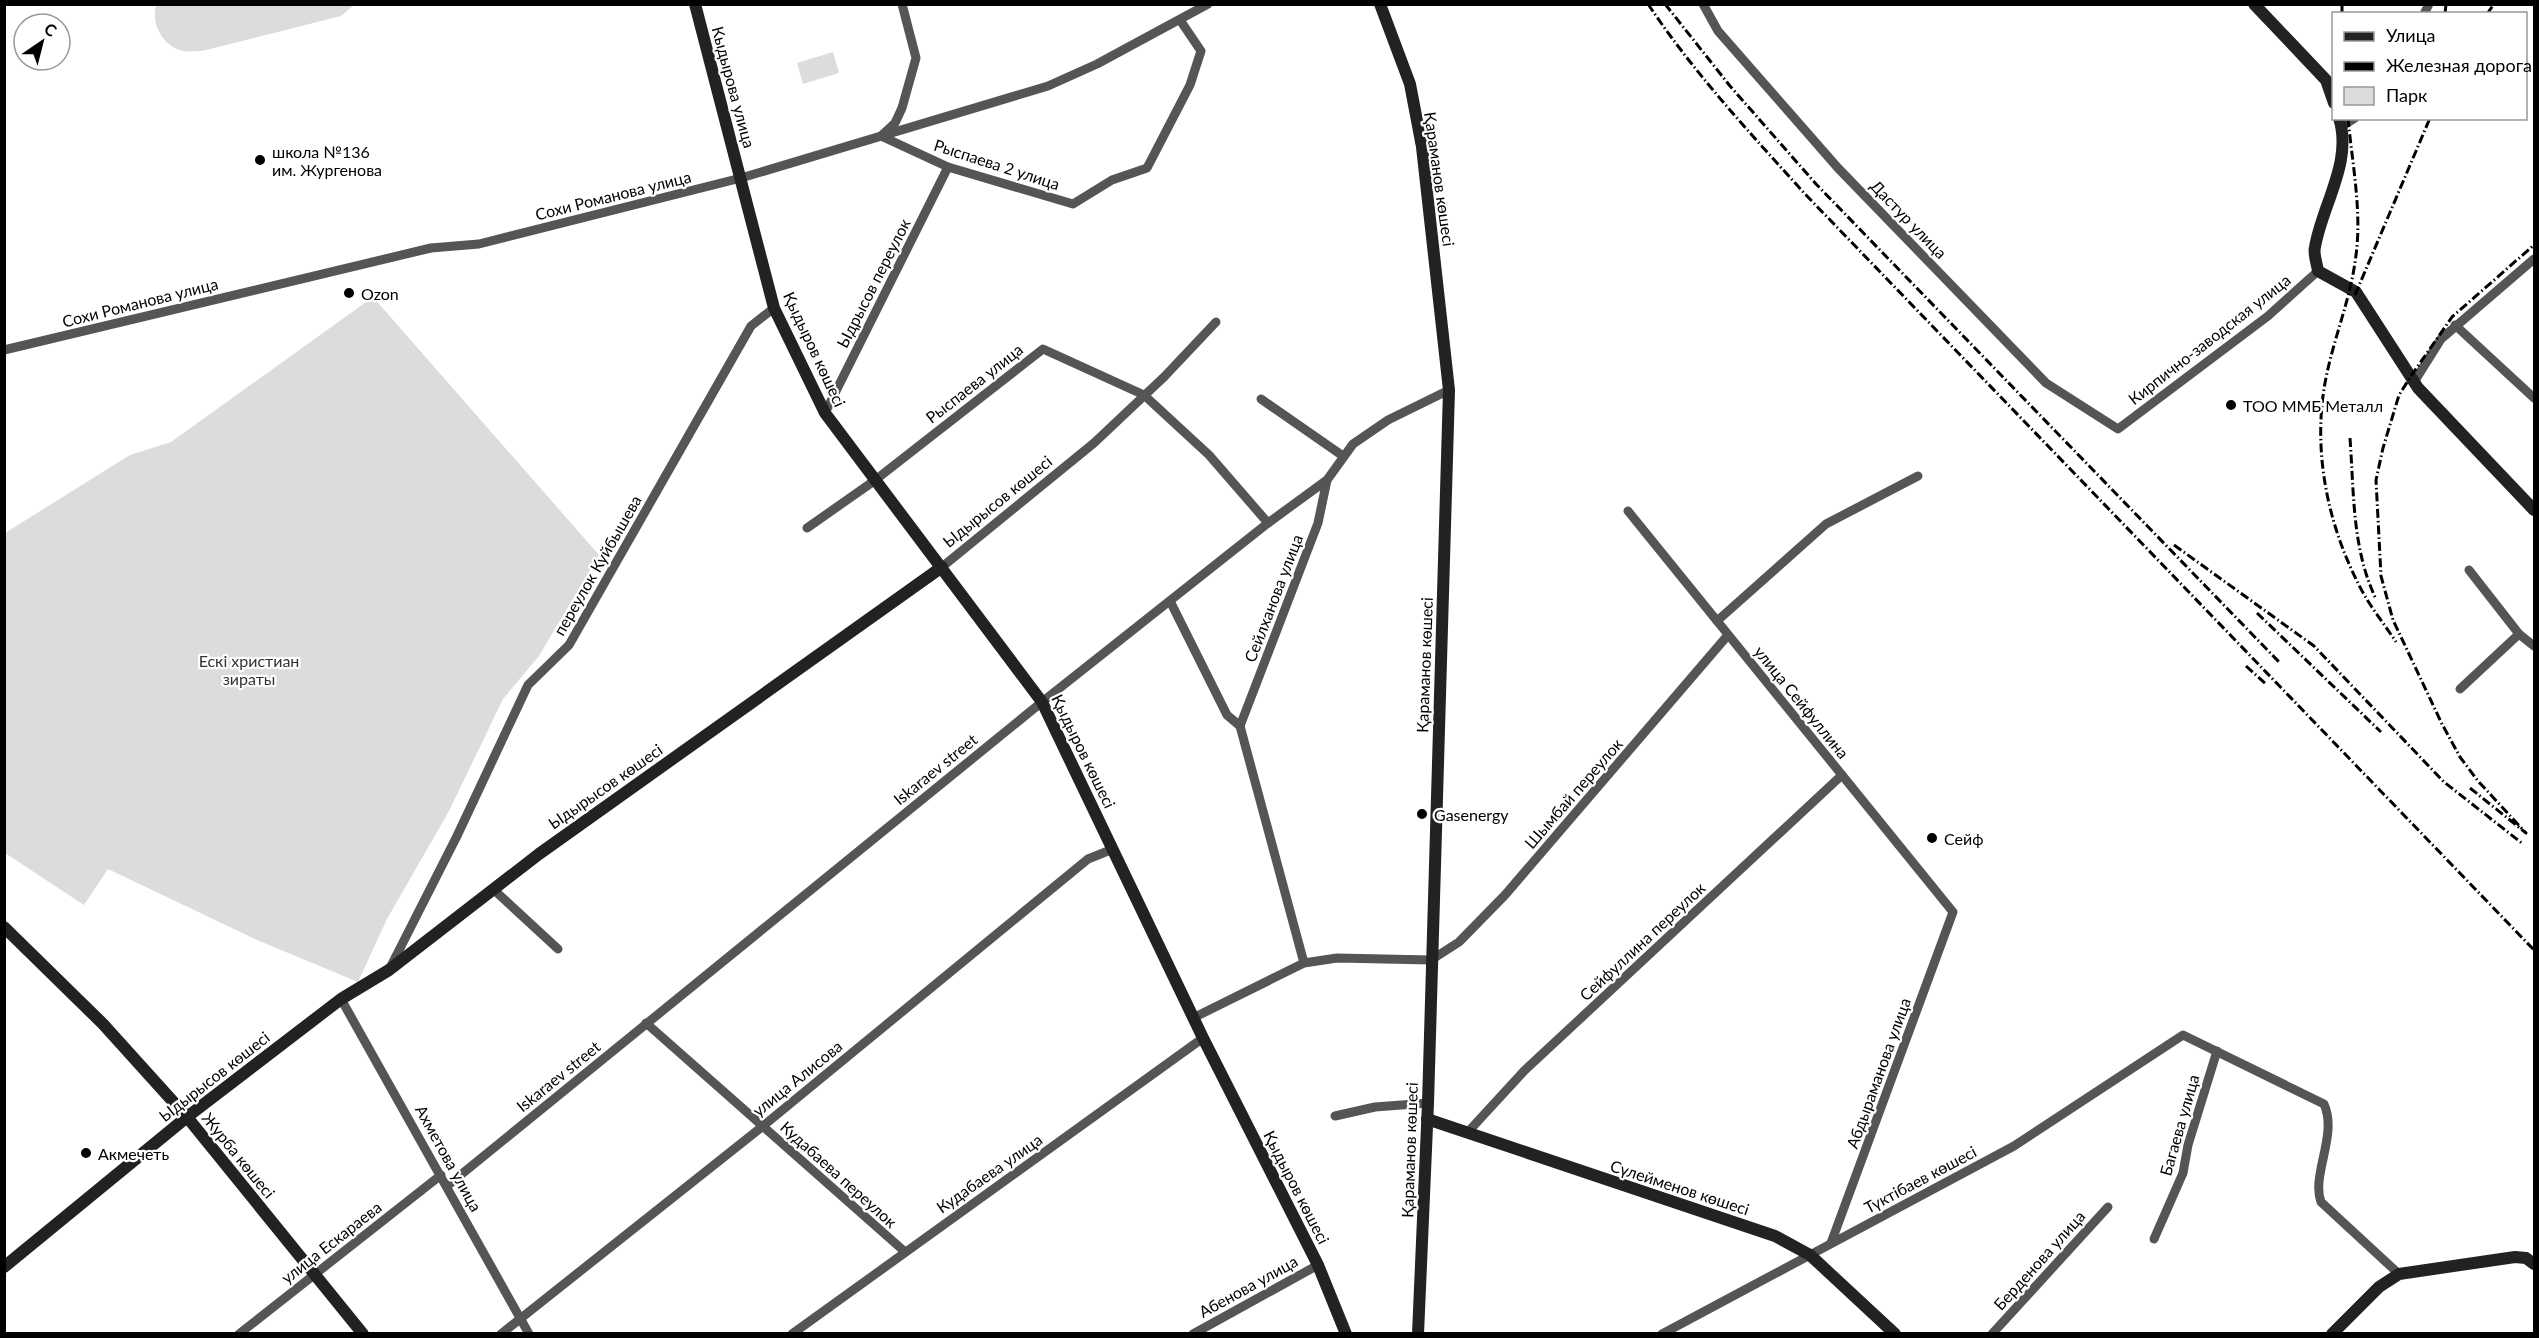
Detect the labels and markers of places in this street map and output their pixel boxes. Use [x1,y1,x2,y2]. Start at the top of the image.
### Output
place label: школа №136 им. Жургенова [272,142,382,179]
marker: школа №136 им. Жургенова [253,153,267,167]
place label: Ozon [361,284,399,303]
marker: Ozon [342,286,356,300]
place label: ТОО ММБ Металл [2243,396,2383,415]
marker: ТОО ММБ Металл [2224,398,2238,412]
place label: Gasenergy [1434,805,1509,824]
marker: Gasenergy [1415,807,1429,821]
place label: Сейф [1944,829,1983,848]
marker: Сейф [1925,831,1939,845]
place label: Акмечеть [98,1144,169,1163]
marker: Акмечеть [79,1146,93,1160]

